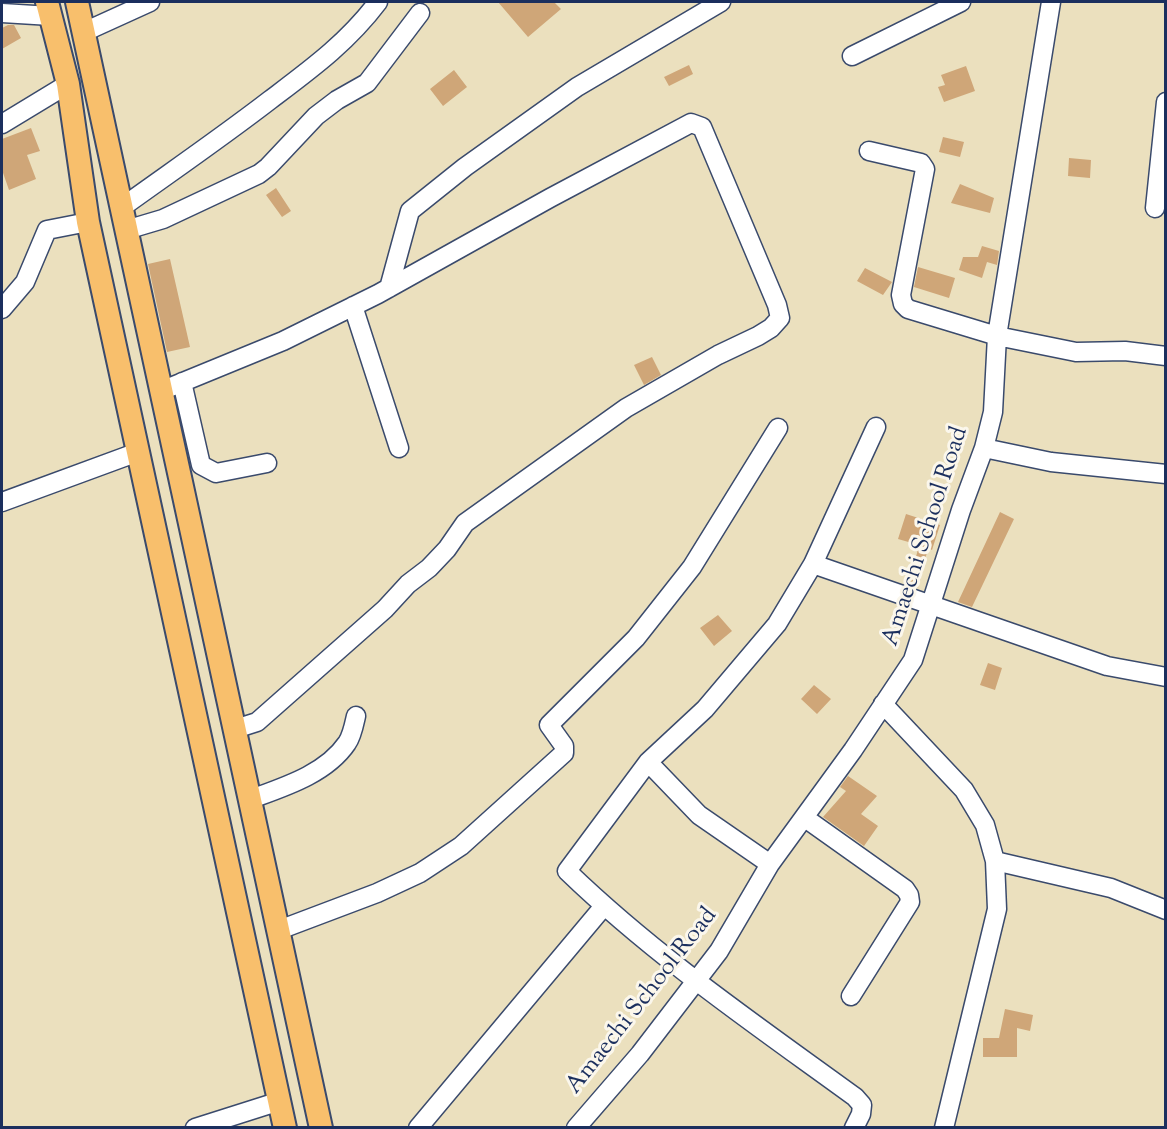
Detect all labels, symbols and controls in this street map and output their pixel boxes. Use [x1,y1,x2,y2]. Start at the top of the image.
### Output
street label: Amaechi School Road [878,424,976,650]
street label: Amaechi School Road [561,903,725,1101]

